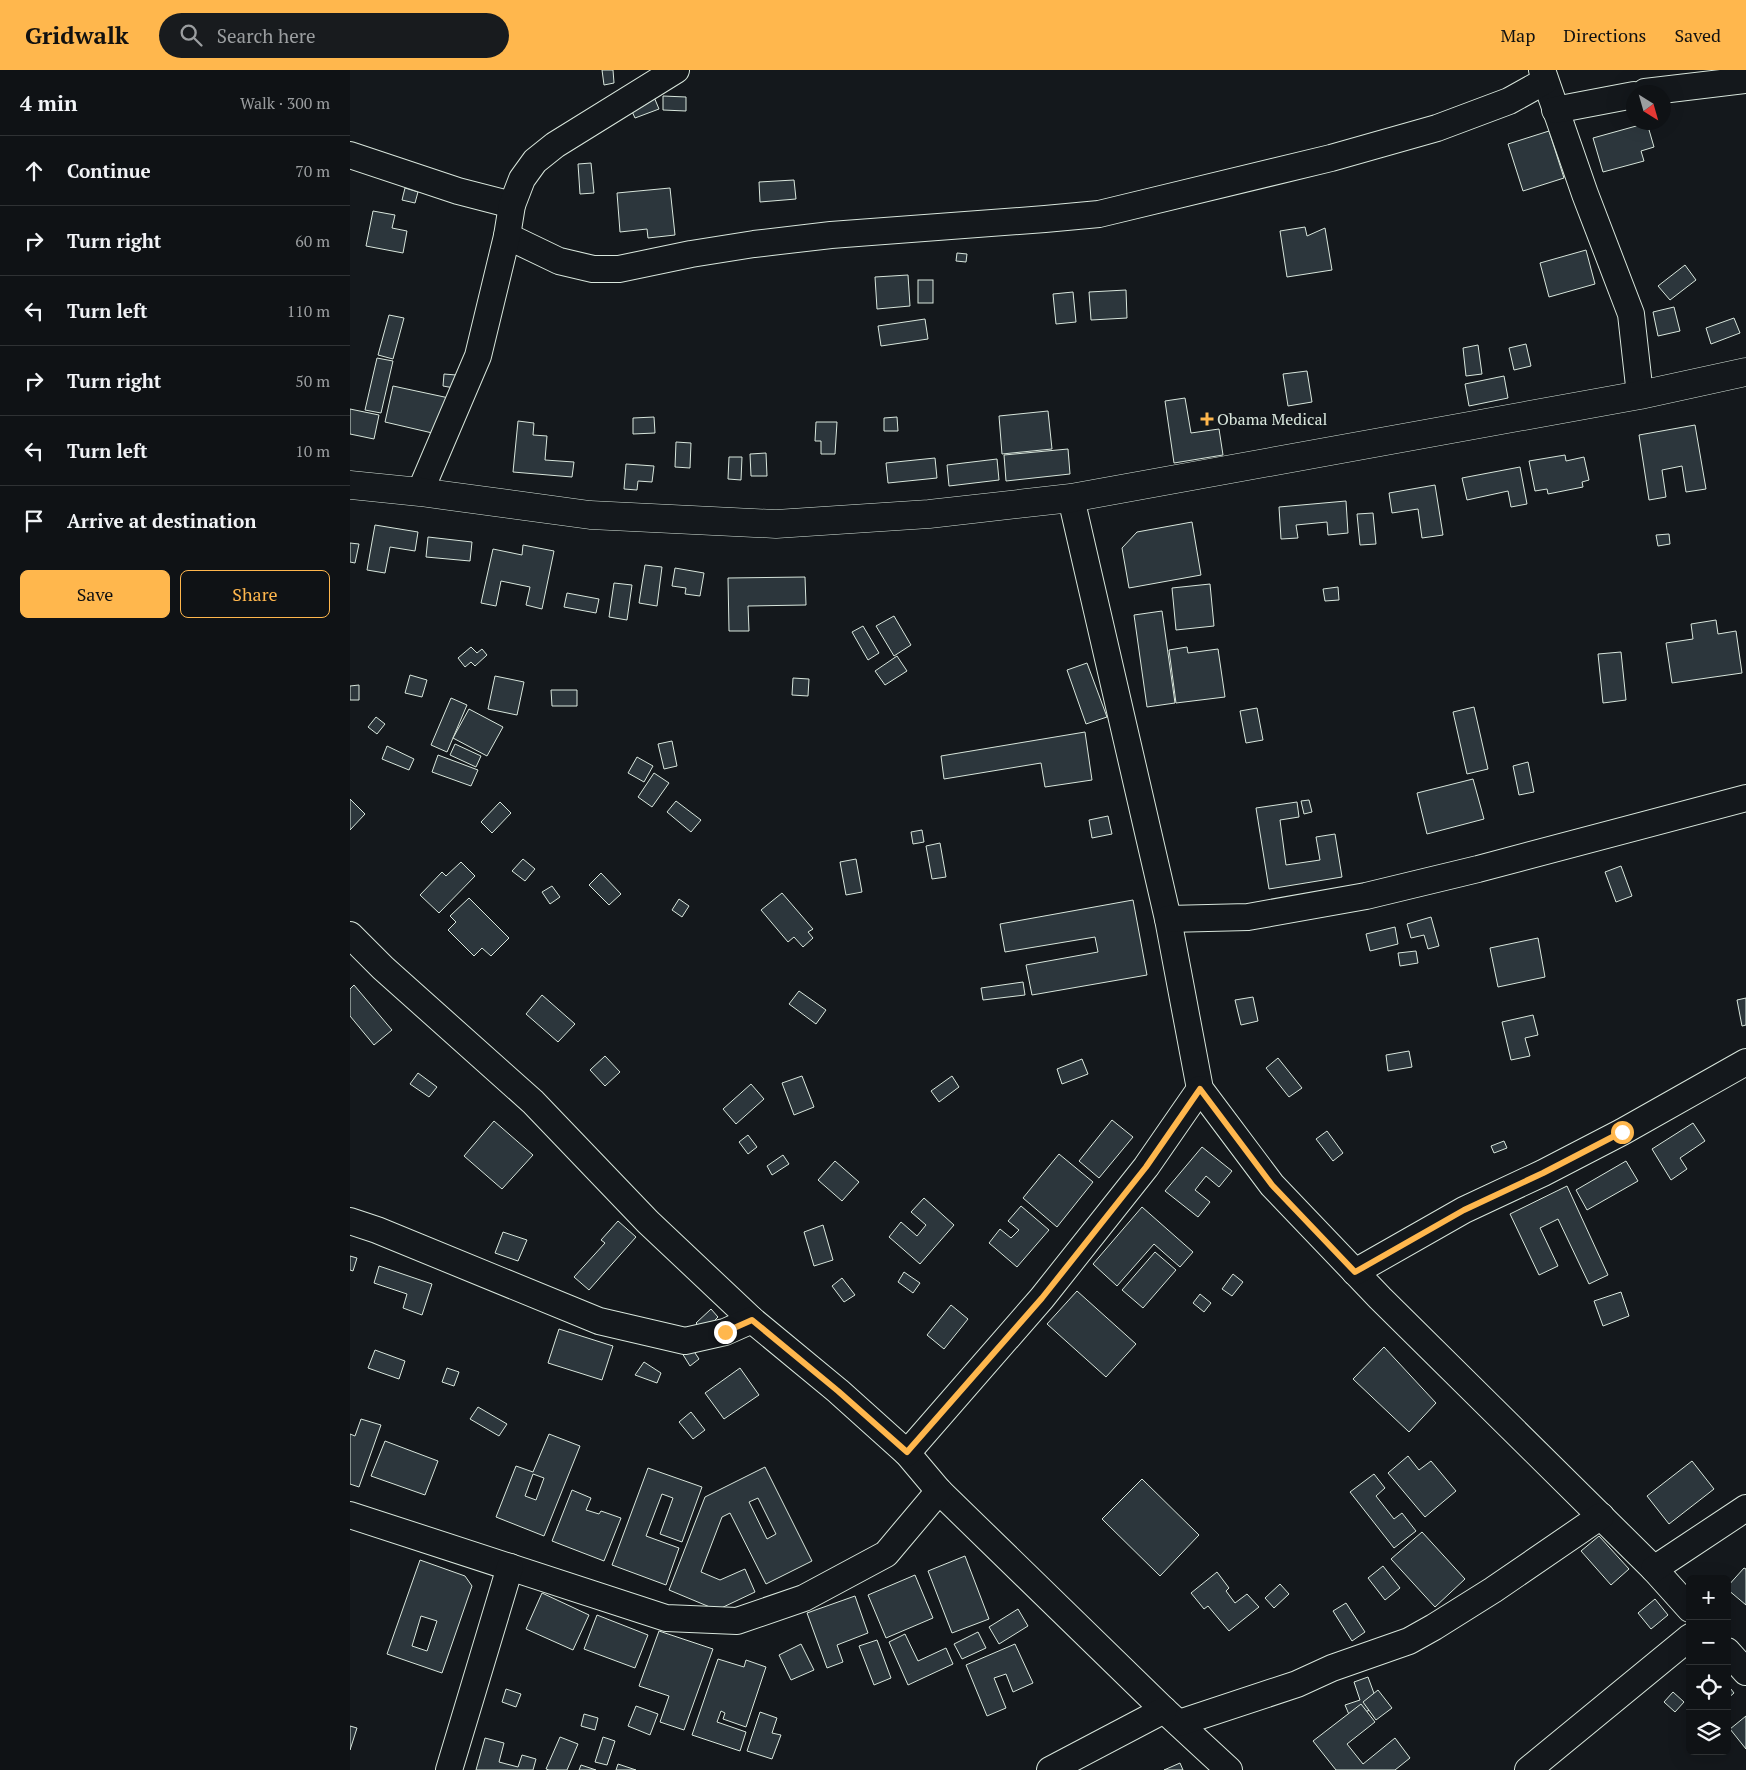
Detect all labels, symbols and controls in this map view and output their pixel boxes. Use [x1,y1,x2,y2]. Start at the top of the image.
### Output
search box [159,13,509,58]
text: Gridwalk [25,19,129,51]
icon: search [177,21,205,49]
text: Search here [217,23,316,48]
text: Map [1500,23,1535,47]
text: Directions [1563,23,1646,47]
text: Saved [1674,23,1721,47]
north arrow [1626,85,1671,130]
text: 4 min [20,89,77,117]
text: Walk · 300 m [240,92,330,114]
icon: ahead [20,157,48,185]
text: Continue [67,158,151,183]
text: 70 m [295,160,330,182]
icon: right [20,227,48,255]
text: Turn right [67,228,161,253]
text: 60 m [295,230,330,252]
icon: left [20,297,48,325]
text: Turn left [67,298,148,323]
text: 110 m [287,300,330,322]
icon: right [20,367,48,395]
text: Turn right [67,368,161,393]
text: 50 m [295,370,330,392]
place label: Obama Medical [1217,408,1328,430]
marker: Obama Medical [1201,413,1213,425]
icon: left [20,437,48,465]
text: Turn left [67,438,148,463]
text: 10 m [295,440,330,462]
icon: arrive [20,507,48,535]
text: Arrive at destination [67,508,256,533]
button: Save [20,570,170,618]
button: Share [180,570,330,618]
route start [1611,1121,1634,1144]
route end [714,1321,737,1344]
map controls [1686,1575,1731,1755]
button: + [1686,1575,1731,1620]
button: − [1686,1620,1731,1665]
button: locate [1686,1665,1731,1710]
button: layers [1686,1710,1731,1755]

